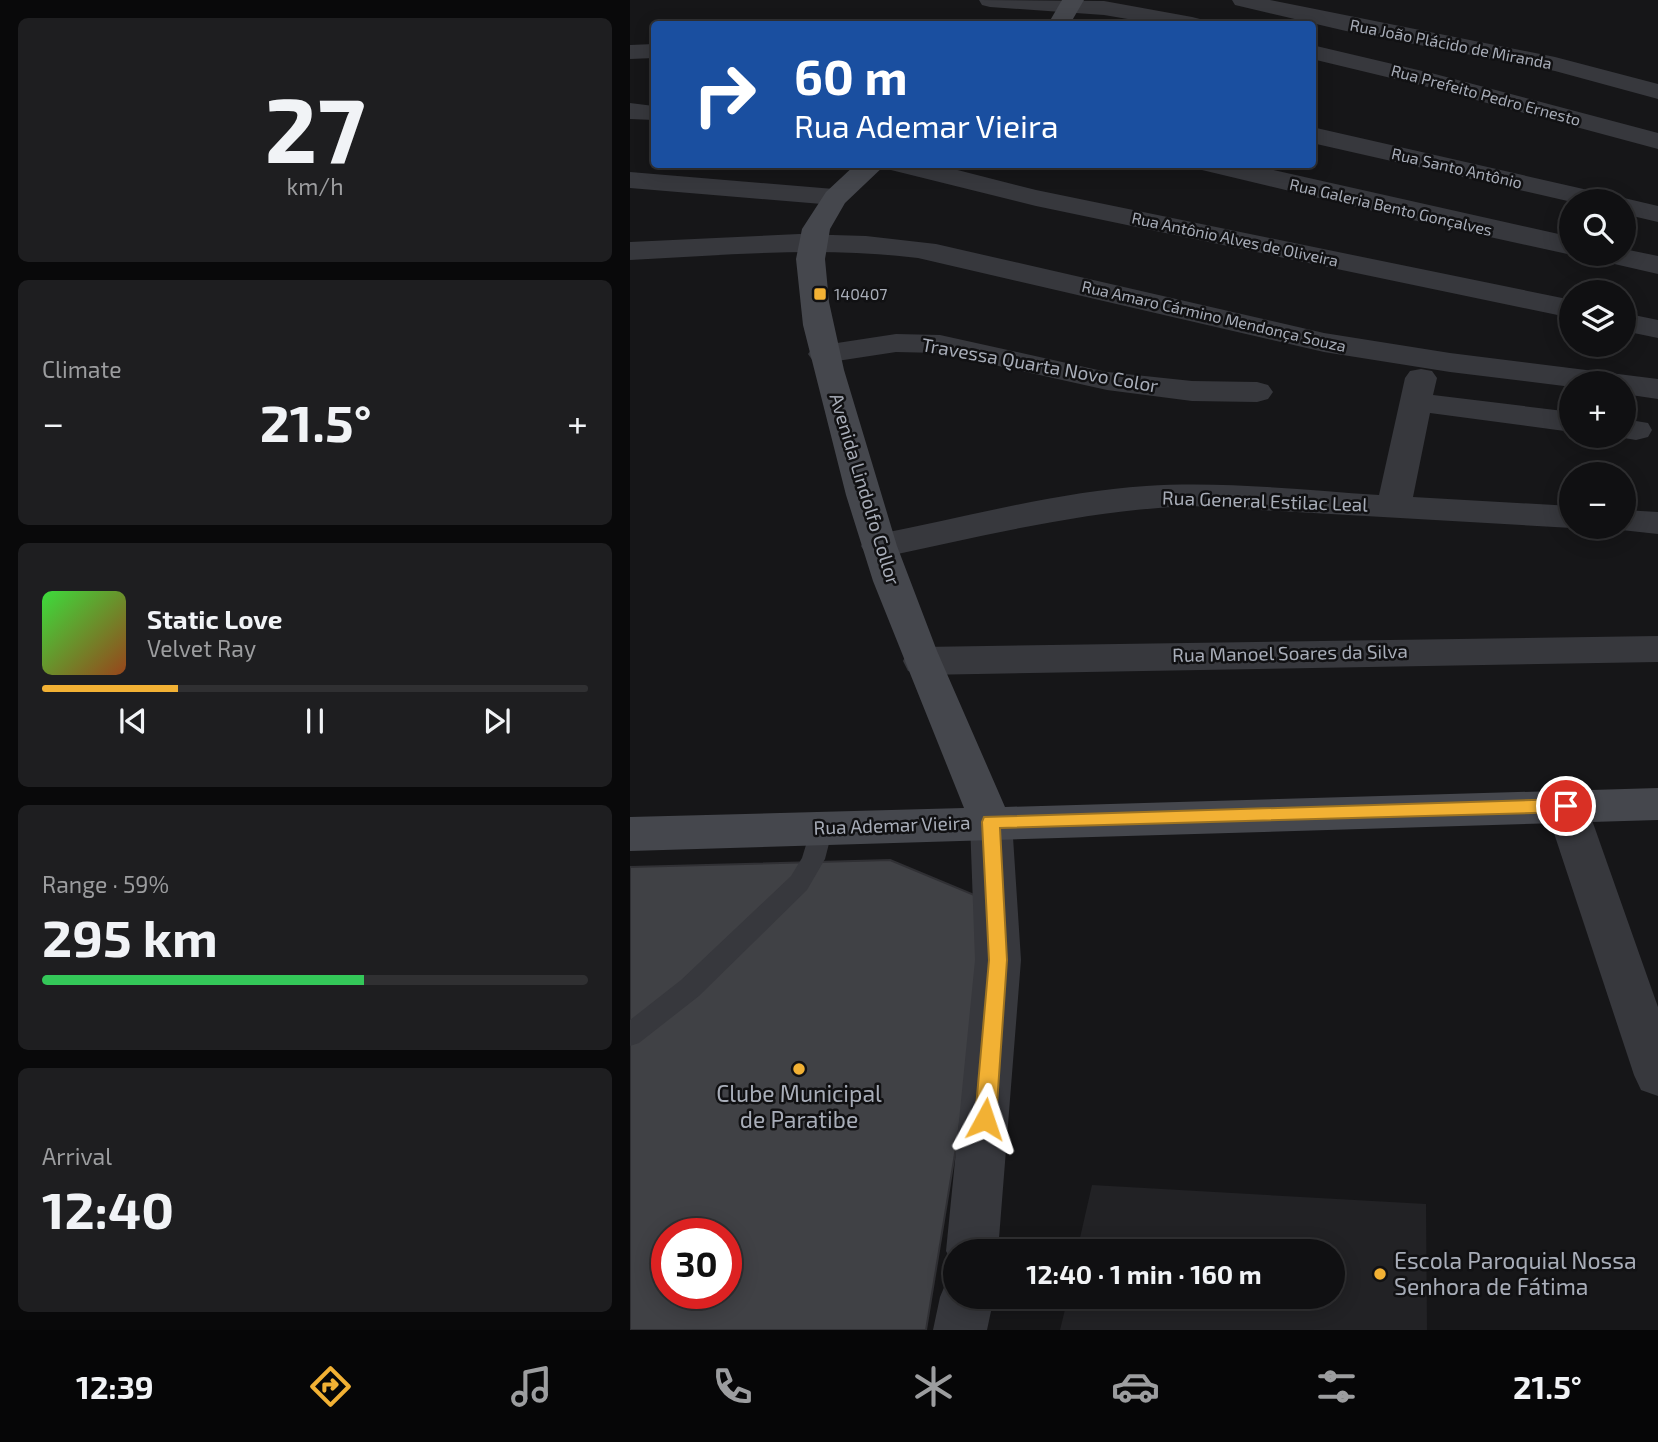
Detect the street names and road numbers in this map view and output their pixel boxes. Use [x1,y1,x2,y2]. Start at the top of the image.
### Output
street label: Rua João Plácido de Miranda [1348,15,1554,72]
street label: Rua Prefeito Pedro Ernesto [1389,60,1583,129]
street label: Rua Santo Antônio [1390,143,1524,192]
street label: Rua Galeria Bento Gonçalves [1288,174,1494,240]
street label: Rua Antônio Alves de Oliveira [1130,207,1340,270]
street label: Rua Amaro Cármino Mendonça Souza [1080,276,1348,356]
street label: Travessa Quarta Novo Color [920,332,1160,397]
street label: Avenida Lindolfo Collor [825,390,906,588]
street label: Rua General Estilac Leal [1162,485,1369,516]
street label: Rua Manoel Soares da Silva [1172,639,1408,666]
street label: Rua Ademar Vieira [813,810,971,839]

